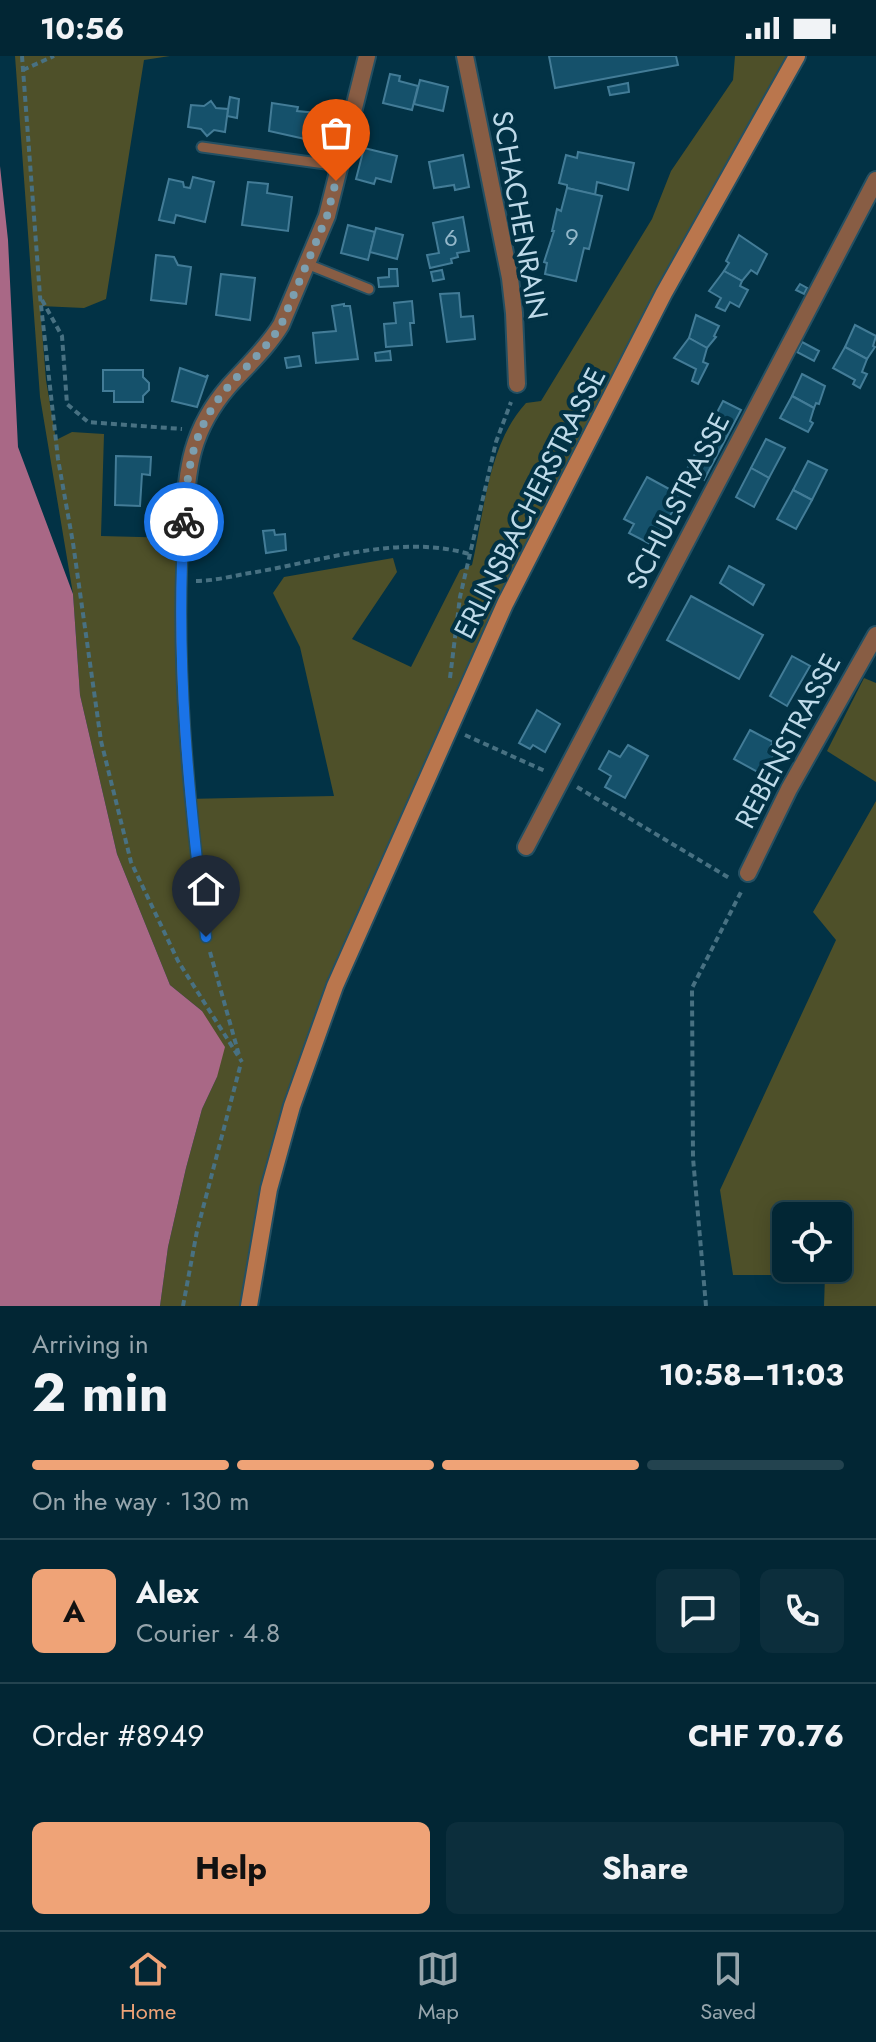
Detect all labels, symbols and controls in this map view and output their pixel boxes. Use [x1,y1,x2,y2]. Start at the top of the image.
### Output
text: 10:56 [40,7,124,50]
pin [302,99,370,181]
street label: SCHACHENRAIN [481,107,559,323]
icon: bag [314,111,358,155]
house number: 9 [565,219,579,254]
house number: 6 [444,220,458,255]
street label: ERLINSBACHERSTRASSE [444,360,616,646]
street label: SCHULSTRASSE [616,406,740,596]
courier [144,482,224,562]
icon: bike [162,500,206,544]
street label: REBENSTRASSE [725,646,851,836]
pin [172,855,240,937]
icon: home [184,867,228,911]
map controls [772,1202,852,1282]
button: locate [772,1202,852,1282]
text: Arriving in [32,1325,149,1363]
text: 10:58–11:03 [659,1353,844,1396]
text: 2 min [32,1355,169,1431]
text: On the way · 130 m [32,1482,250,1520]
button: chat [656,1569,740,1653]
button: phone [760,1569,844,1653]
text: Alex [136,1571,199,1614]
text: A [63,1590,85,1633]
text: Courier · 4.8 [136,1614,280,1652]
text: Order #8949 [32,1714,204,1757]
text: CHF 70.76 [688,1714,844,1757]
button: Help [32,1822,430,1914]
button: Share [446,1822,844,1914]
tab: Home [120,1947,176,2027]
tab: Map [416,1947,460,2027]
tab: Saved [700,1947,756,2027]

